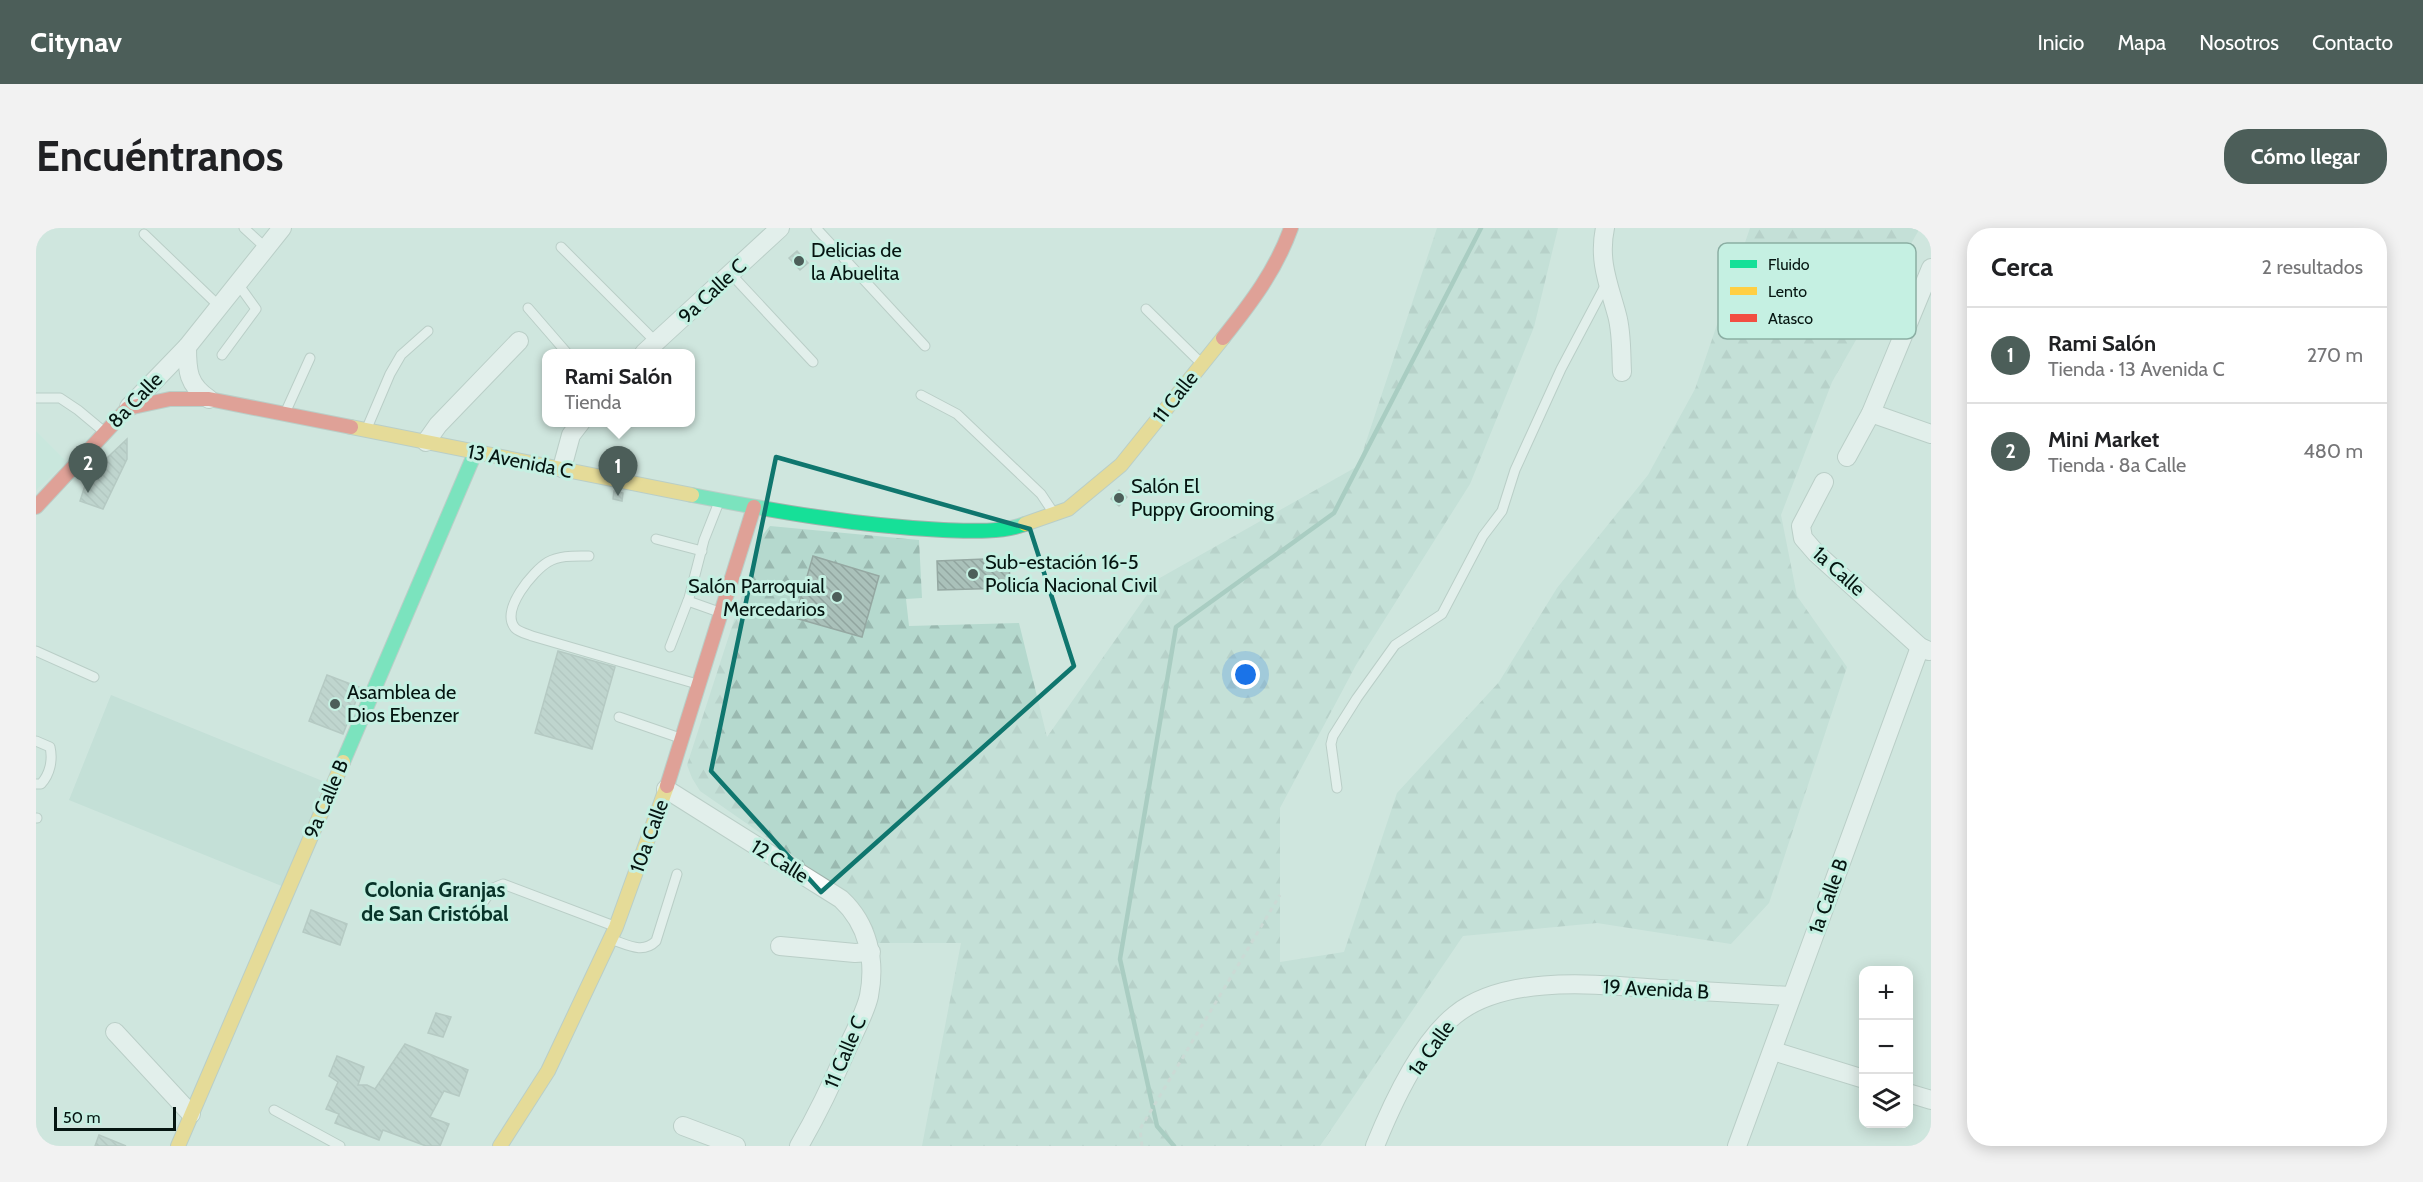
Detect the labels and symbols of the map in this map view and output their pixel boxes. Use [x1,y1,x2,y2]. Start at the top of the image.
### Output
place label: Delicias de la Abuelita [811,238,902,285]
legend [1718,243,1916,339]
street label: 9a Calle C [673,254,751,328]
marker: Delicias de la Abuelita [792,254,806,268]
text: Fluido [1768,255,1810,274]
text: Lento [1768,282,1807,301]
text: Atasco [1768,309,1813,328]
street label: 11 Calle [1147,366,1203,428]
street label: 8a Calle [103,367,167,433]
street label: 13 Avenida C [466,439,574,483]
pin: 2 [68,444,108,493]
pin: 1 [598,446,638,496]
place label: Salón El Puppy Grooming [1131,474,1275,521]
marker: Salón El Puppy Grooming [1112,491,1126,505]
street label: 1a Calle [1808,541,1870,601]
place label: Sub-estación 16-5 Policía Nacional Civil [985,550,1158,597]
marker: Sub-estación 16-5 Policía Nacional Civil [966,567,980,581]
place label: Salón Parroquial Mercedarios [688,574,825,621]
marker: Salón Parroquial Mercedarios [830,590,844,604]
your location [1231,660,1260,689]
place label: Asamblea de Dios Ebenzer [347,680,459,727]
marker: Asamblea de Dios Ebenzer [328,697,342,711]
street label: 9a Calle B [299,756,353,842]
street label: 10a Calle [625,796,673,876]
street label: 12 Calle [747,834,813,888]
street label: 1a Calle B [1803,855,1853,937]
district label: Colonia Granjas de San Cristóbal [361,877,509,926]
street label: 19 Avenida B [1602,974,1710,1004]
street label: 11 Calle C [819,1012,871,1092]
street label: 1a Calle [1403,1016,1459,1080]
scale bar [54,1104,176,1132]

